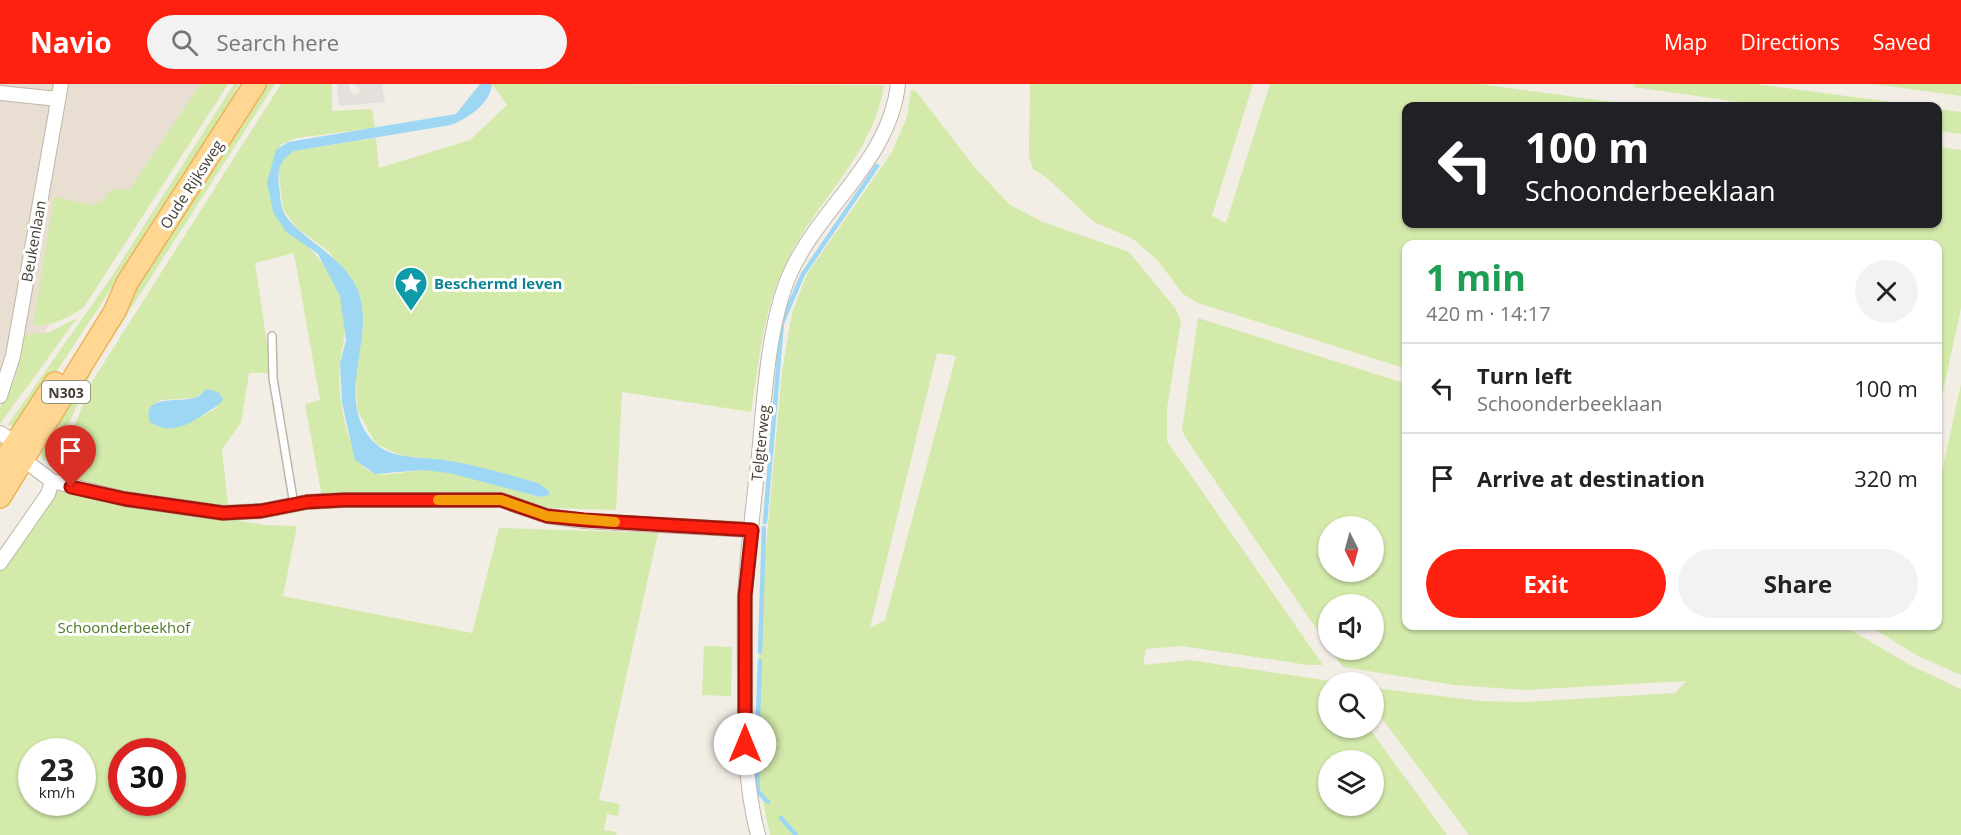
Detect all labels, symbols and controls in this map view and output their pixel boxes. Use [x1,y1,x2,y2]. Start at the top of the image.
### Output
search box [147,15,567,69]
text: Navio [30,23,111,61]
icon: search [168,26,201,59]
text: Search here [216,27,339,57]
text: Map [1664,28,1707,56]
text: Directions [1740,28,1840,56]
text: Saved [1873,28,1931,56]
text: 100 m [1525,118,1649,175]
icon: left [1426,126,1504,204]
street label: Oude Rijksweg [155,136,227,232]
text: Schoonderbeeklaan [1525,172,1775,209]
street label: Beukenlaan [16,199,50,283]
text: 1 min [1426,253,1526,302]
button: close [1855,260,1918,323]
place icon: Beschermd leven [393,265,429,312]
place label: Beschermd leven [434,273,562,293]
text: 420 m · 14:17 [1426,300,1551,327]
text: Turn left [1477,360,1572,390]
icon: left [1426,372,1459,405]
text: 100 m [1854,373,1918,403]
road number: N303 [42,381,90,403]
text: Schoonderbeeklaan [1477,390,1663,417]
street label: Telgterweg [746,404,774,482]
pin [45,425,96,487]
icon: arrive [54,434,87,467]
icon: arrive [1426,462,1459,495]
text: Arrive at destination [1477,463,1705,493]
text: 320 m [1854,463,1918,493]
north arrow [1318,516,1384,582]
map controls [1318,516,1384,816]
button: Exit [1426,549,1666,618]
button: Share [1678,549,1918,618]
button: sound [1318,594,1384,660]
park label: Schoonderbeekhof [58,617,191,637]
button: search [1318,672,1384,738]
position arrow [713,712,777,776]
speed limit sign: 30 [108,738,186,816]
text: 23 [40,749,74,790]
button: layers [1318,750,1384,816]
text: km/h [39,782,75,802]

